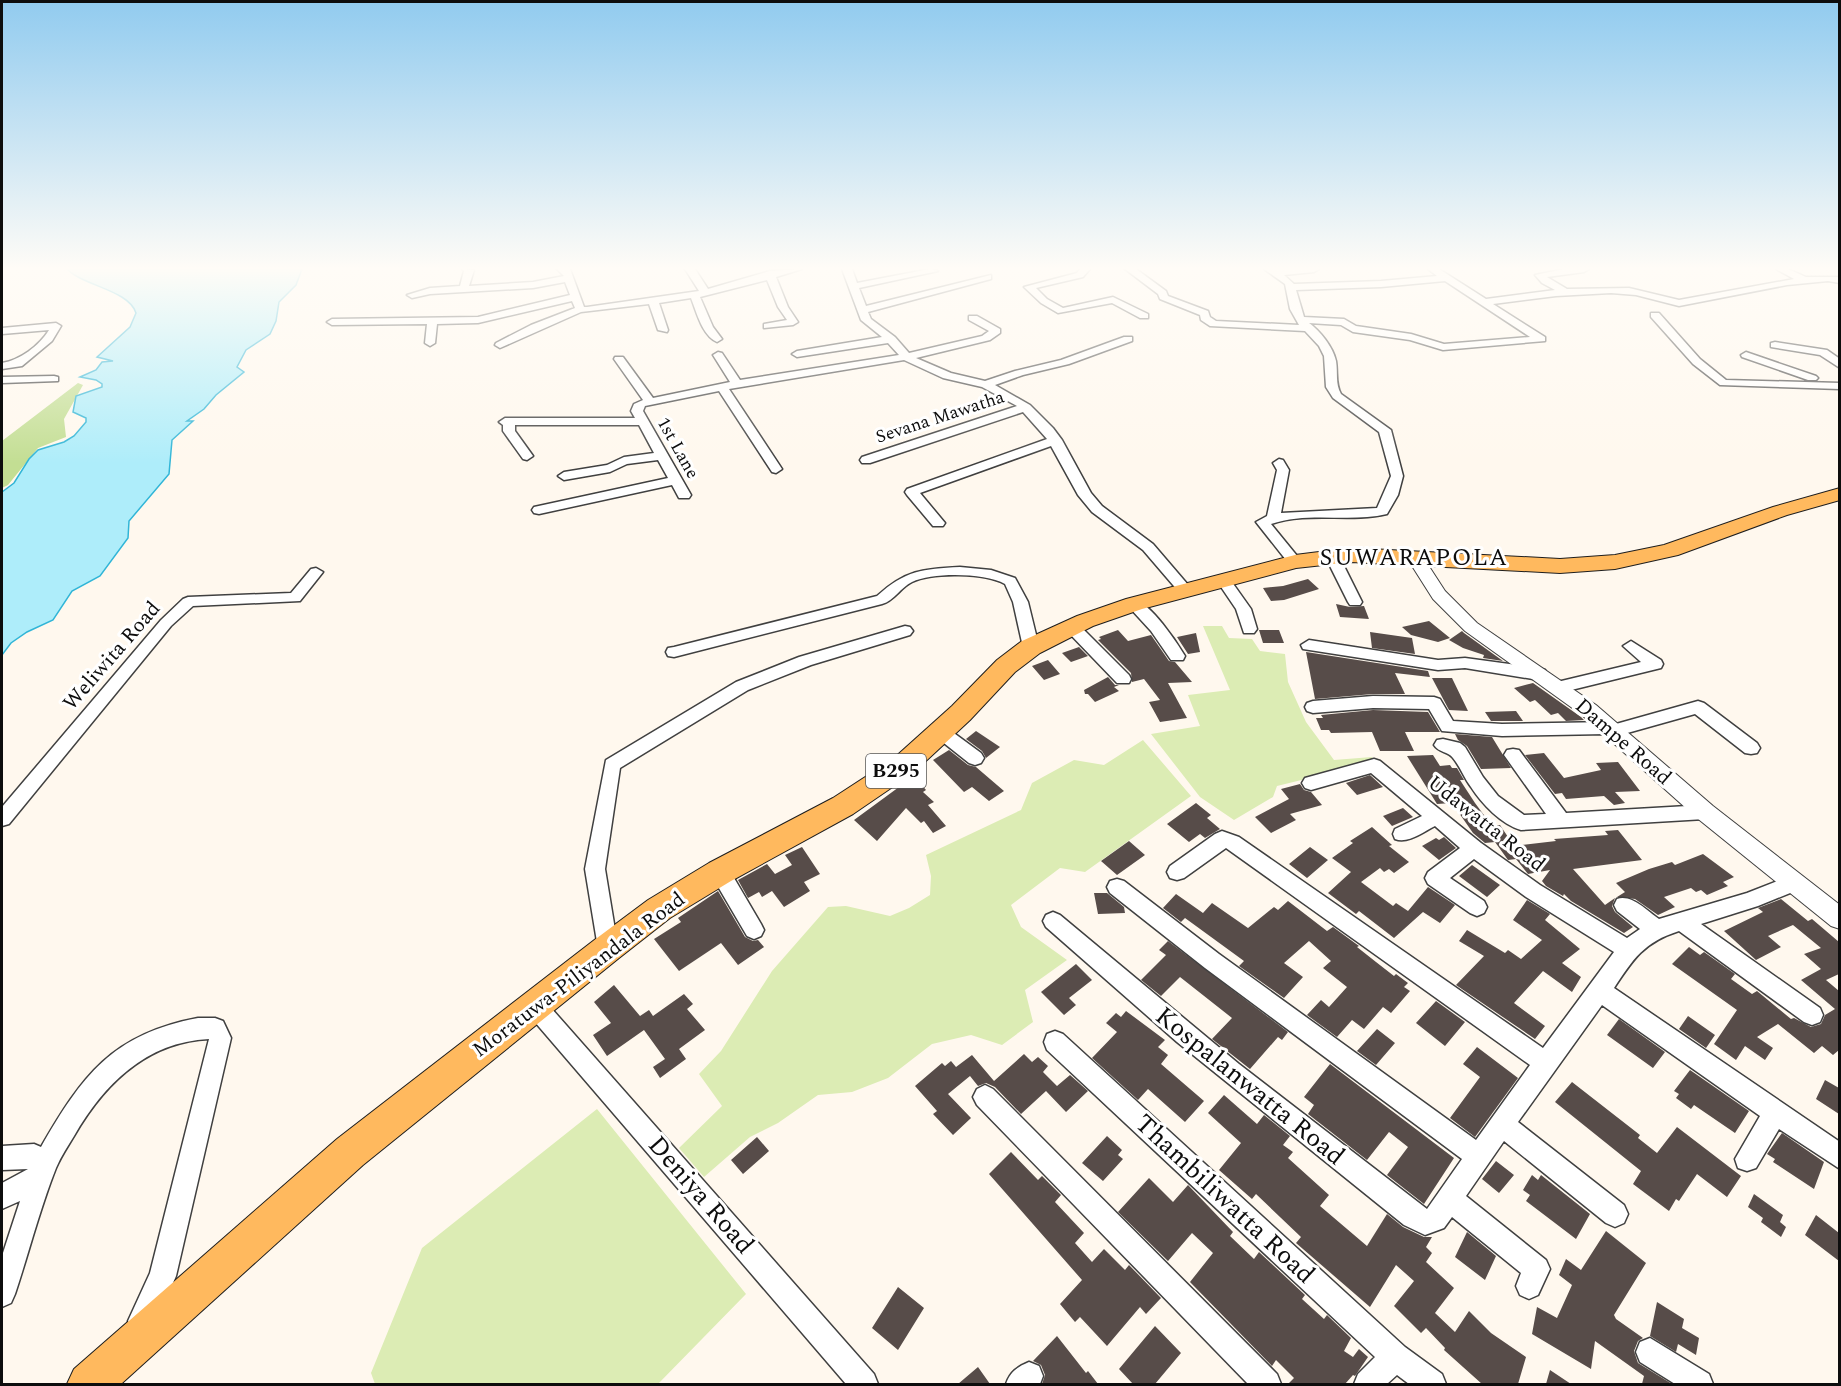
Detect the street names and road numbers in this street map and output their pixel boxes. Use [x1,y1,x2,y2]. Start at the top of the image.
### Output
street label: Sevana Mawatha [872,383,1008,451]
street label: 1st Lane [650,412,706,484]
street label: Weliwita Road [55,594,169,718]
street label: Dampe Road [1567,691,1679,793]
road number: B295 [866,754,926,788]
street label: Udawatta Road [1420,768,1552,880]
street label: Moratuwa-Piliyandala Road [466,884,692,1066]
street label: Kospalanwatta Road [1146,997,1354,1175]
street label: Thambiliwatta Road [1126,1104,1324,1294]
street label: Deniya Road [638,1127,764,1263]

